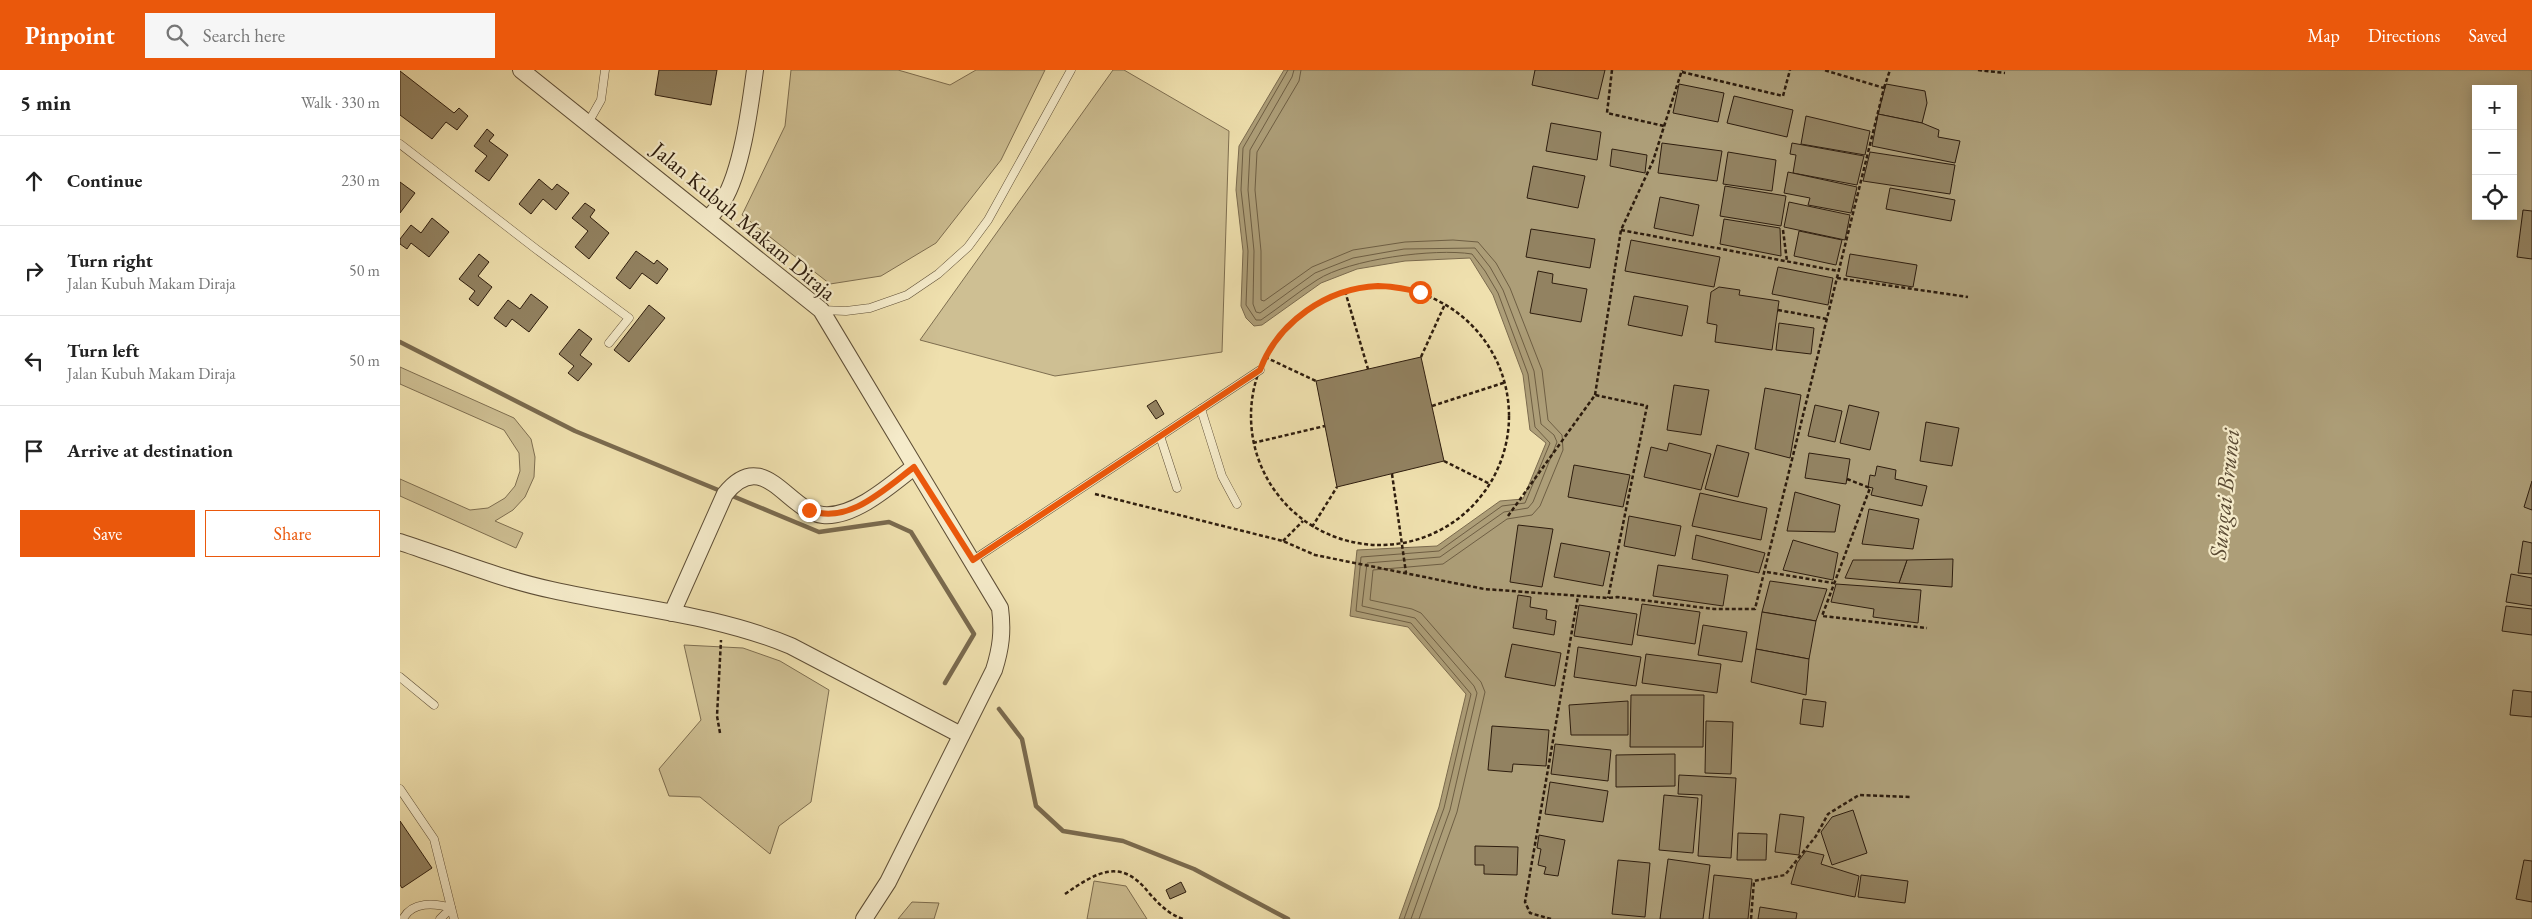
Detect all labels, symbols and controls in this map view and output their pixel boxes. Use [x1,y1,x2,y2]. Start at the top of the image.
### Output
search box [145,13,495,58]
text: Pinpoint [25,20,115,51]
icon: search [163,21,191,49]
text: Search here [203,23,285,48]
text: Map [2308,24,2340,47]
text: Directions [2368,24,2440,47]
text: Saved [2468,24,2507,47]
map controls [2472,85,2517,220]
button: + [2472,85,2517,130]
text: 5 min [20,89,71,116]
text: Walk · 330 m [301,92,380,113]
button: − [2472,130,2517,175]
street label: Jalan Kubuh Makam Diraja [644,134,842,307]
icon: ahead [20,167,48,195]
text: Continue [67,168,142,193]
text: 230 m [341,170,380,191]
button: locate [2472,175,2517,220]
text: Turn right [67,248,153,273]
icon: right [20,257,48,285]
text: 50 m [349,260,380,281]
text: Jalan Kubuh Makam Diraja [67,273,236,294]
route start [1409,281,1432,304]
text: Turn left [67,338,139,363]
icon: left [20,347,48,375]
text: 50 m [349,350,380,371]
text: Jalan Kubuh Makam Diraja [67,363,236,384]
water label: Sungai Brunei [2202,426,2246,562]
icon: arrive [20,437,48,465]
text: Arrive at destination [67,438,233,463]
route end [798,499,821,522]
button: Save [20,510,195,557]
button: Share [205,510,380,557]

